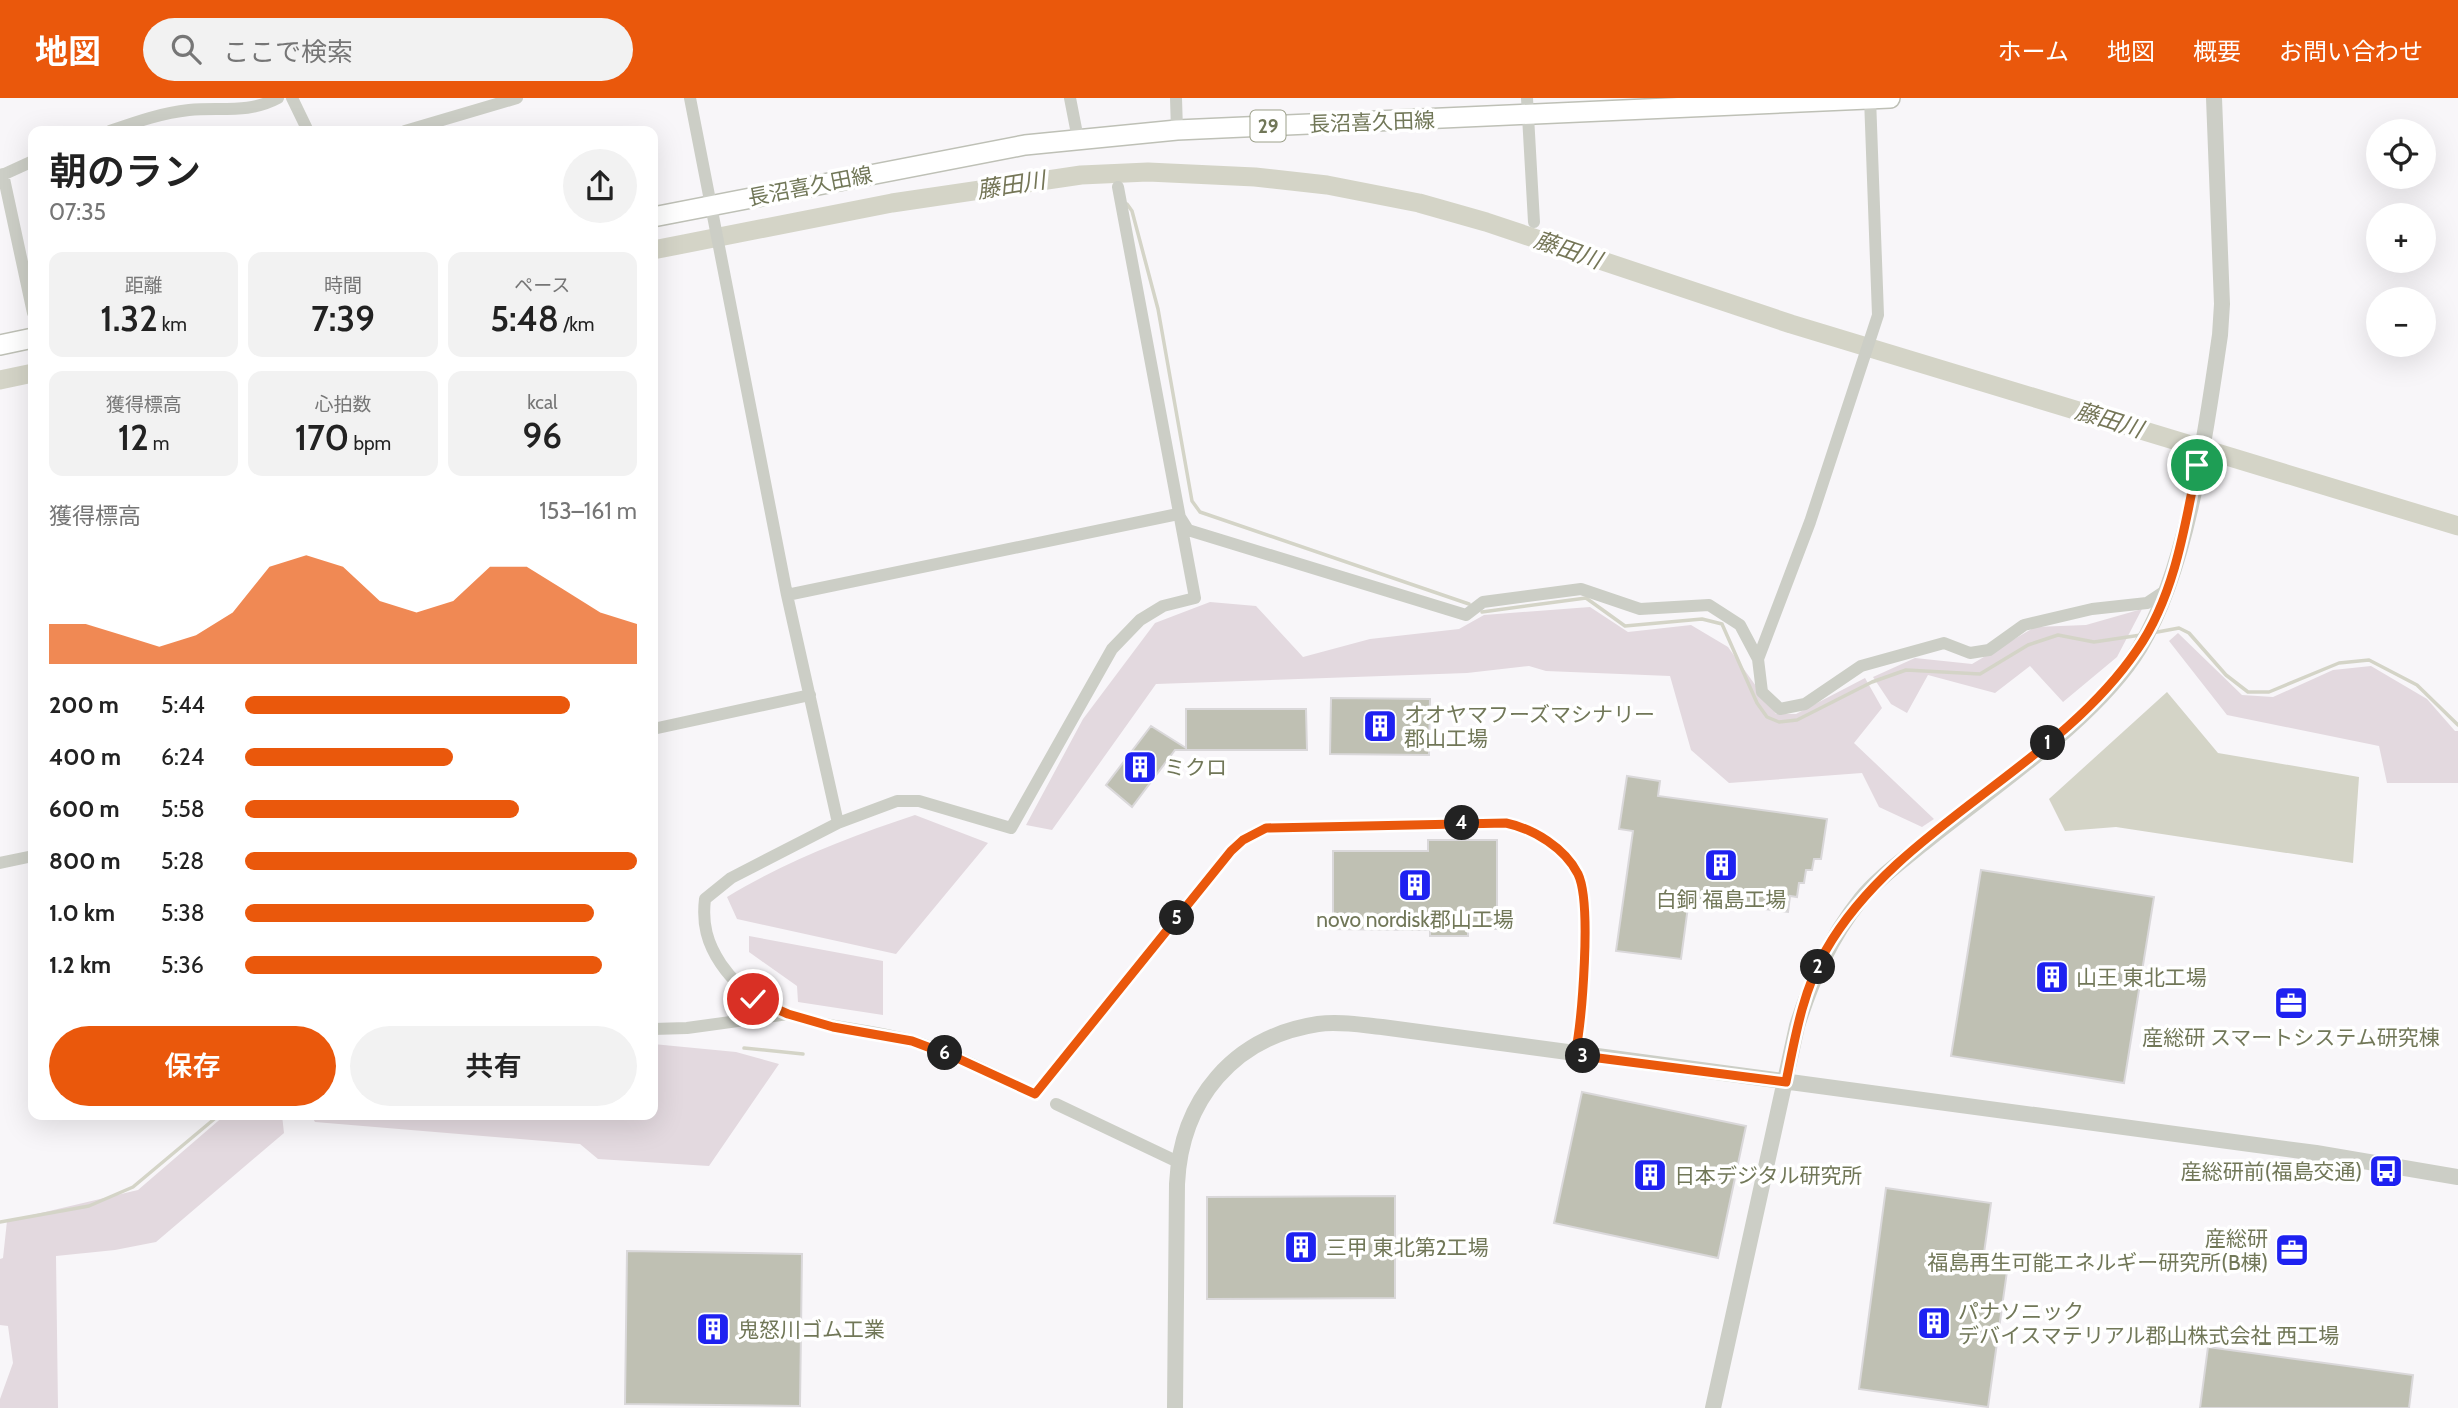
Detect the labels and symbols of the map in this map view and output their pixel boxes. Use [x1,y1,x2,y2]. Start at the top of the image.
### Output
street label: 長沼喜久田線 [1309,107,1435,137]
road number: 29 [1250,110,1286,142]
street label: 長沼喜久田線 [746,162,874,210]
water label: 藤田川 [975,165,1050,204]
water label: 藤田川 [1531,226,1608,275]
water label: 藤田川 [2072,397,2149,444]
pin [2167,435,2227,495]
place label: オオヤマフーズマシナリー 郡山工場 [1404,702,1655,751]
building icon: オオヤマフーズマシナリー 郡山工場 [1361,707,1399,745]
pin: 1 [2030,726,2066,760]
building icon: ミクロ [1121,748,1159,786]
place label: ミクロ [1164,755,1227,780]
pin: 4 [1444,806,1480,840]
building icon: 白銅 福島工場 [1702,846,1740,884]
building icon: novo nordisk郡山工場 [1396,866,1434,904]
place label: 白銅 福島工場 [1656,887,1786,912]
pin: 5 [1160,900,1194,936]
place label: novo nordisk郡山工場 [1316,907,1514,932]
pin: 2 [1800,950,1836,984]
building icon: 山王 東北工場 [2033,958,2071,996]
place label: 山王 東北工場 [2076,965,2207,990]
pin [723,969,783,1029]
office icon: 産総研 スマートシステム研究棟 [2272,984,2310,1022]
place label: 産総研 スマートシステム研究棟 [2142,1025,2440,1050]
pin: 6 [928,1035,962,1070]
pin: 3 [1566,1038,1600,1074]
bus stop icon: 産総研前(福島交通) [2367,1152,2405,1190]
building icon: 日本デジタル研究所 [1631,1156,1669,1194]
place label: 産総研前(福島交通) [2181,1159,2362,1184]
place label: 日本デジタル研究所 [1674,1163,1863,1188]
place label: 産総研 福島再生可能エネルギー研究所(B棟) [1927,1226,2268,1275]
building icon: 三甲 東北第2工場 [1282,1228,1320,1266]
office icon: 産総研 福島再生可能エネルギー研究所(B棟) [2273,1231,2311,1269]
place label: 三甲 東北第2工場 [1326,1235,1489,1260]
place label: パナソニック デバイスマテリアル郡山株式会社 西工場 [1958,1299,2339,1348]
building icon: パナソニック デバイスマテリアル郡山株式会社 西工場 [1915,1304,1953,1342]
building icon: 鬼怒川ゴム工業 [694,1310,732,1348]
place label: 鬼怒川ゴム工業 [738,1317,885,1342]

